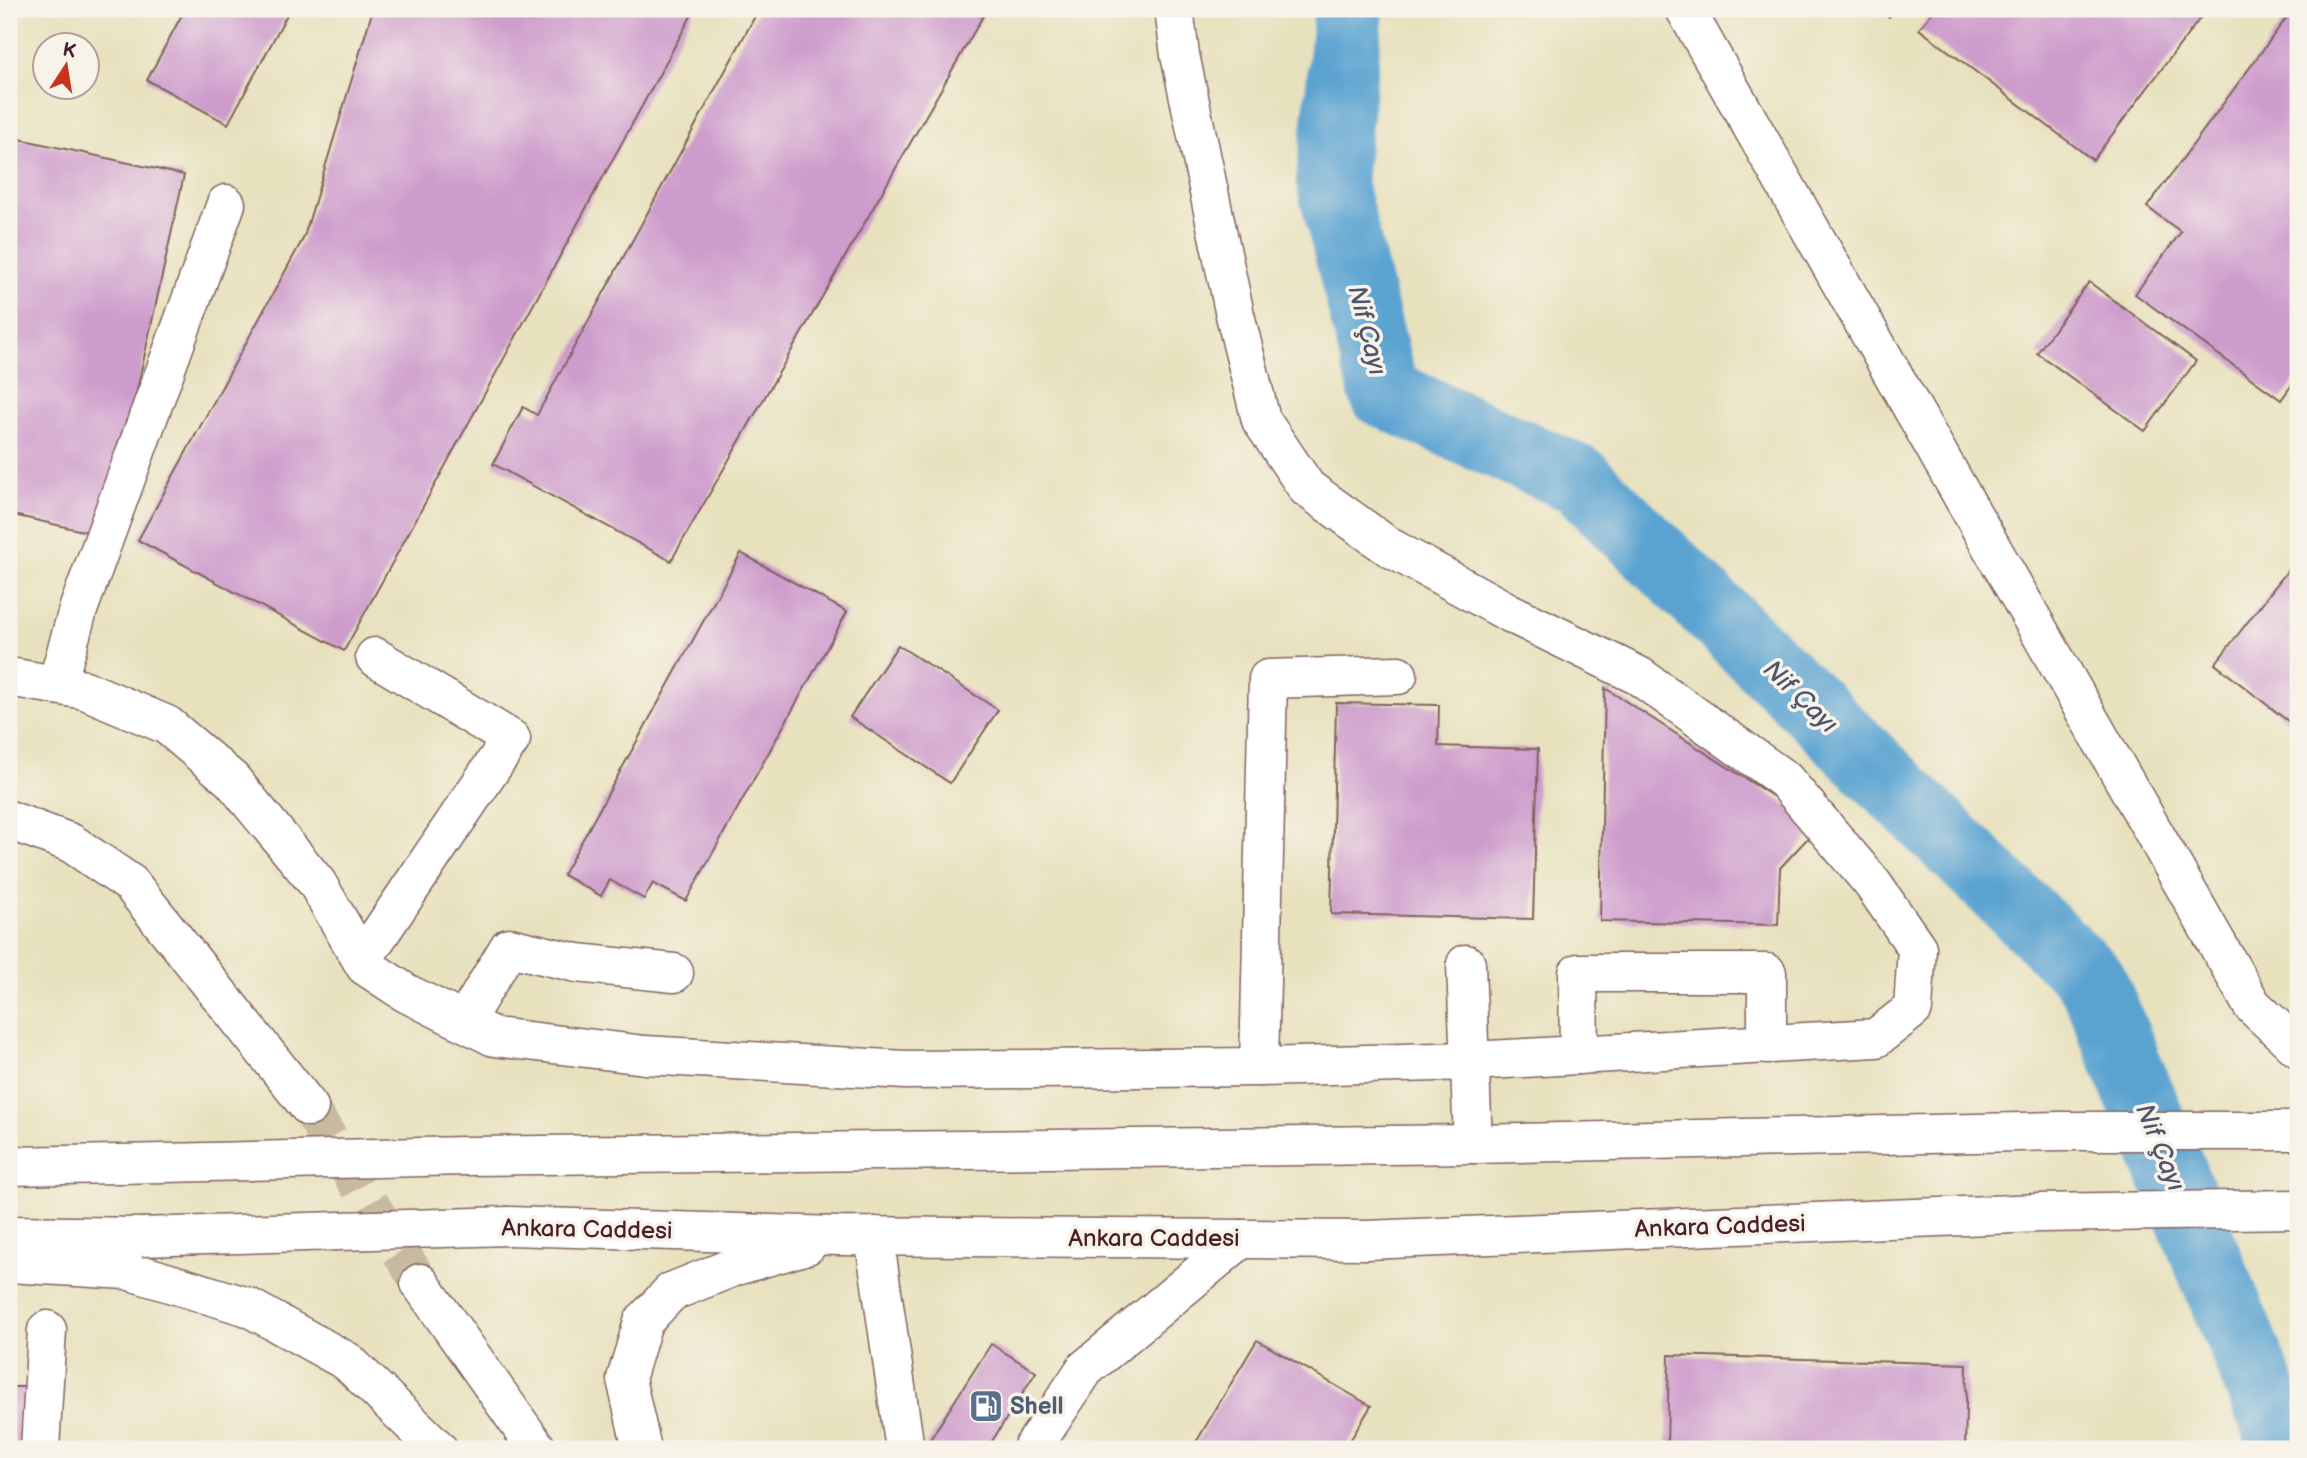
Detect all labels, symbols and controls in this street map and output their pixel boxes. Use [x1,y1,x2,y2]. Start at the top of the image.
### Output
north arrow [32,32,102,102]
text: K [61,38,78,63]
water label: Nif Çayı [1340,282,1393,378]
water label: Nif Çayı [1756,654,1844,740]
water label: Nif Çayı [2128,1099,2191,1196]
street label: Ankara Caddesi [1634,1209,1806,1244]
street label: Ankara Caddesi [501,1214,673,1245]
street label: Ankara Caddesi [1068,1224,1240,1253]
fuel station icon: Shell [967,1387,1005,1425]
place label: Shell [1010,1392,1064,1421]

